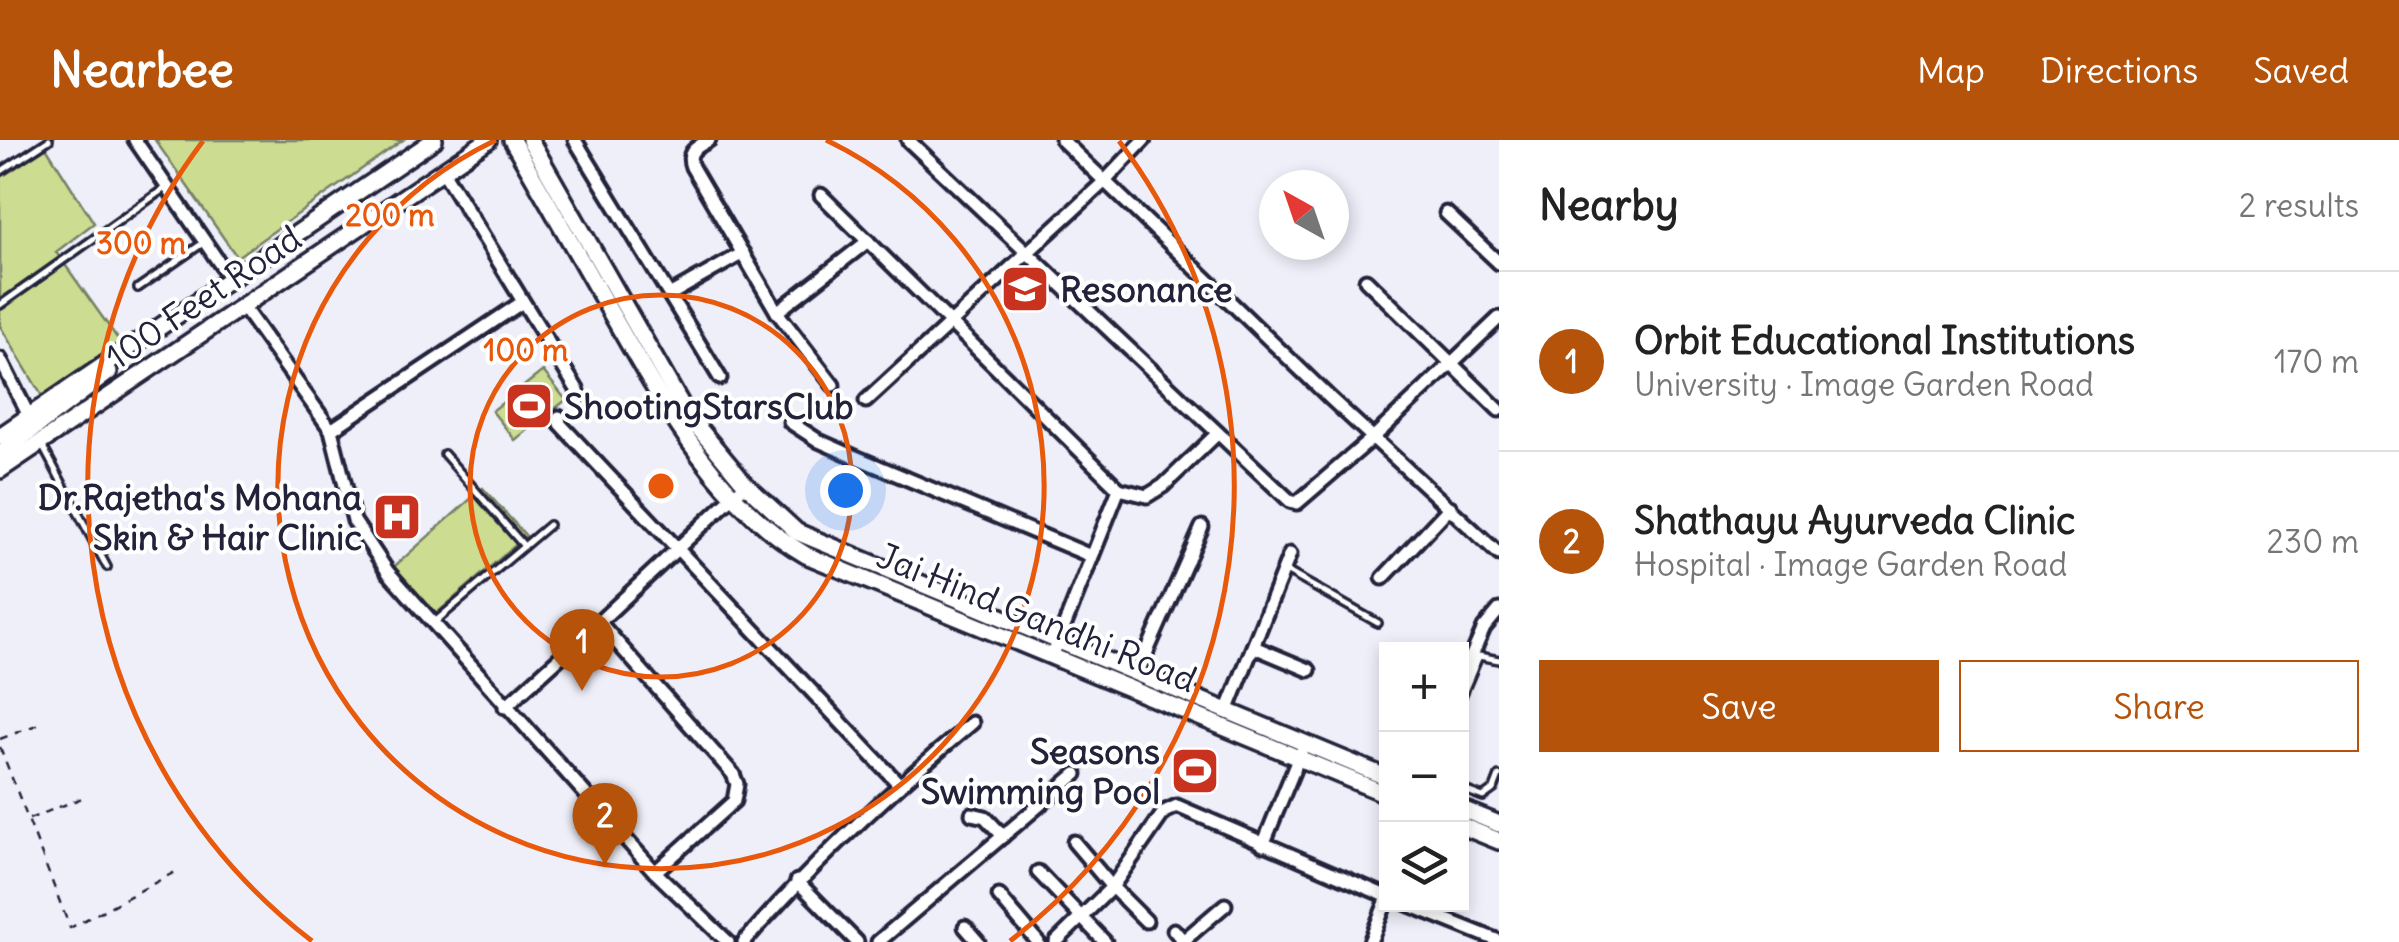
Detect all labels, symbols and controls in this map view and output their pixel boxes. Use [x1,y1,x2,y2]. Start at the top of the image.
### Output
text: Nearbee [50,40,234,100]
text: Map [1917,48,1985,92]
text: Directions [2040,48,2198,92]
text: Saved [2253,48,2349,92]
north arrow [1259,170,1349,260]
text: Nearby [1539,179,1678,231]
text: 2 results [2239,185,2359,226]
text: 200 m [345,196,435,234]
street label: 100 Feet Road [97,216,309,378]
text: 300 m [96,224,186,262]
school or university icon: Resonance [999,263,1051,315]
place label: Resonance [1060,267,1233,311]
text: Orbit Educational Institutions [1634,317,2135,364]
text: 100 m [484,331,568,369]
text: 1 [1565,341,1578,382]
text: 170 m [2274,341,2359,382]
text: University · Image Garden Road [1634,364,2094,405]
sports icon: ShootingStarsClub [503,380,555,432]
place label: ShootingStarsClub [564,384,854,428]
your location [820,465,871,516]
centre of rings [643,468,679,504]
place label: Dr.Rajetha's Mohana Skin & Hair Clinic [38,475,362,559]
hospital icon: Dr.Rajetha's Mohana Skin & Hair Clinic [371,491,423,543]
text: Shathayu Ayurveda Clinic [1634,497,2075,544]
text: 2 [1563,521,1580,562]
text: 230 m [2267,521,2359,562]
street label: Jai Hind Gandhi Road [871,533,1203,701]
text: Hospital · Image Garden Road [1634,544,2067,585]
pin: 1 [550,608,614,691]
map controls [1379,642,1469,912]
button: + [1379,642,1469,732]
button: Save [1539,660,1939,752]
button: Share [1959,660,2359,752]
place label: Seasons Swimming Pool [921,729,1160,813]
button: − [1379,732,1469,822]
sports icon: Seasons Swimming Pool [1169,745,1221,797]
pin: 2 [572,782,638,865]
button: layers [1379,822,1469,912]

